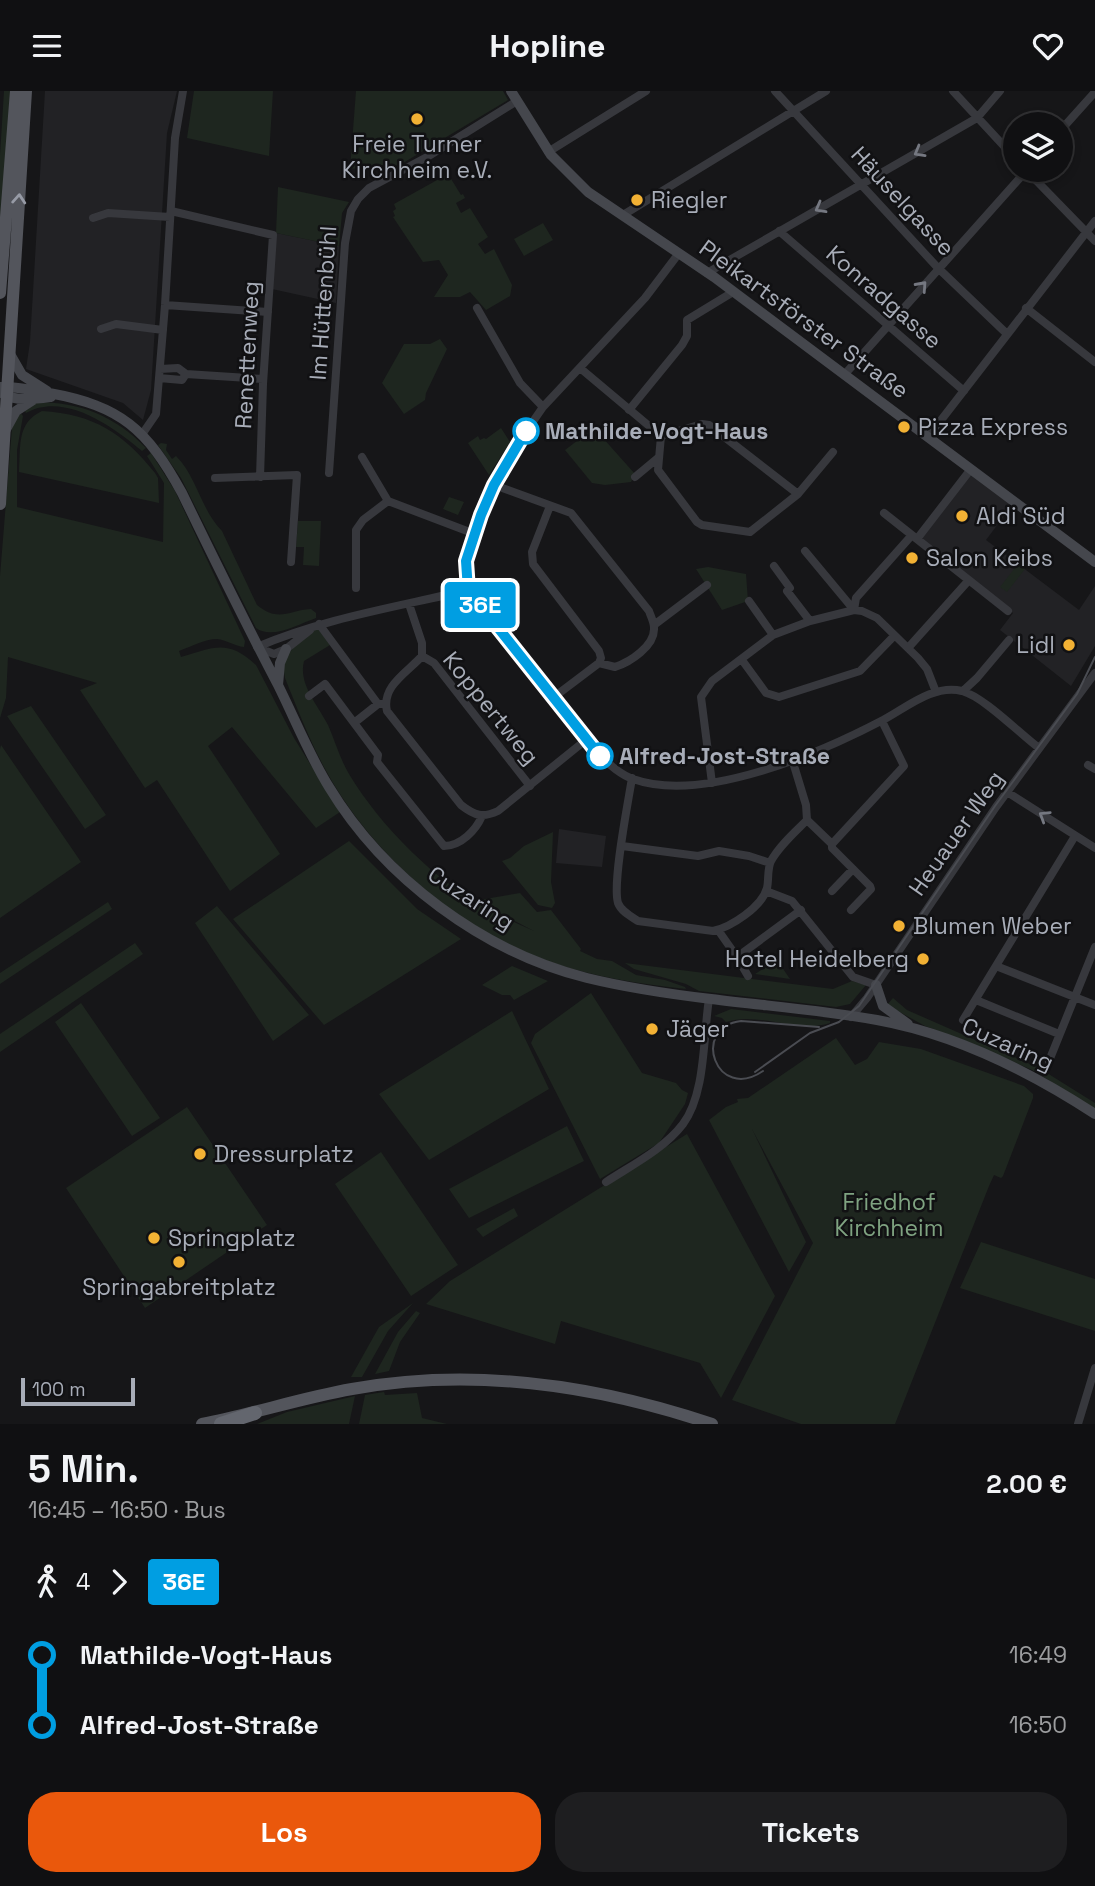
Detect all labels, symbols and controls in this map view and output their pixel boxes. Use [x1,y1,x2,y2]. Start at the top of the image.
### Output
text: Hopline [489,26,606,66]
icon: menu [28,27,66,65]
icon: heart [1029,27,1067,65]
marker: Freie Turner Kirchheim e.V. [409,111,425,127]
map controls [1003,112,1073,182]
button: layers [1003,112,1073,182]
place label: Freie Turner Kirchheim e.V. [342,129,492,185]
street label: Häuselgasse [845,140,961,262]
one-way arrow [913,143,926,156]
place label: Riegler [651,185,727,215]
marker: Riegler [629,192,645,208]
one-way arrow [12,193,27,204]
one-way arrow [815,200,828,213]
street label: Im Hüttenbühl [303,225,343,381]
street label: Pleikartsförster Straße [693,233,915,405]
street label: Konradgasse [820,239,948,355]
street label: Renettenweg [228,280,266,430]
one-way arrow [914,281,926,294]
place label: Pizza Express [918,412,1068,442]
place label: Mathilde-Vogt-Haus [545,416,768,446]
marker: Mathilde-Vogt-Haus [513,418,539,444]
marker: Pizza Express [896,419,912,435]
place label: Aldi Süd [976,501,1065,531]
marker: Aldi Süd [954,508,970,524]
place label: Salon Keibs [926,543,1053,573]
marker: Salon Keibs [904,550,920,566]
line badge: 36E [440,582,520,628]
text: 36E [459,589,501,620]
place label: Lidl [1016,630,1055,660]
marker: Lidl [1061,637,1077,653]
street label: Koppertweg [436,645,546,771]
place label: Alfred-Jost-Straße [619,741,830,771]
marker: Alfred-Jost-Straße [587,743,613,769]
street label: Heuauer Weg [902,765,1010,901]
one-way arrow [1039,812,1052,825]
street label: Cuzaring [422,859,520,937]
place label: Blumen Weber [913,911,1072,941]
marker: Blumen Weber [891,918,907,934]
place label: Hotel Heidelberg [725,944,909,974]
marker: Hotel Heidelberg [915,951,931,967]
street label: Cuzaring [958,1011,1058,1077]
place label: Jäger [666,1014,729,1044]
marker: Jäger [644,1021,660,1037]
place label: Dressurplatz [214,1139,354,1169]
marker: Dressurplatz [192,1146,208,1162]
park label: Friedhof Kirchheim [835,1187,943,1243]
place label: Springplatz [168,1223,296,1253]
marker: Springplatz [146,1230,162,1246]
marker: Springabreitplatz [171,1254,187,1270]
place label: Springabreitplatz [82,1272,276,1302]
scale bar [21,1375,135,1407]
text: 100 m [32,1377,86,1402]
text: 5 Min. [28,1445,139,1493]
text: 2.00 € [986,1467,1067,1501]
text: 16:45 – 16:50 · Bus [28,1495,226,1525]
icon: walk [28,1563,66,1601]
icon: forward [100,1563,138,1601]
text: 36E [162,1566,205,1597]
text: 4 [76,1567,90,1597]
text: Mathilde-Vogt-Haus [80,1638,332,1672]
text: 16:49 [1009,1640,1067,1670]
text: Alfred-Jost-Straße [80,1708,319,1742]
text: 16:50 [1009,1710,1067,1740]
button: Los [28,1792,541,1872]
button: Tickets [555,1792,1067,1872]

